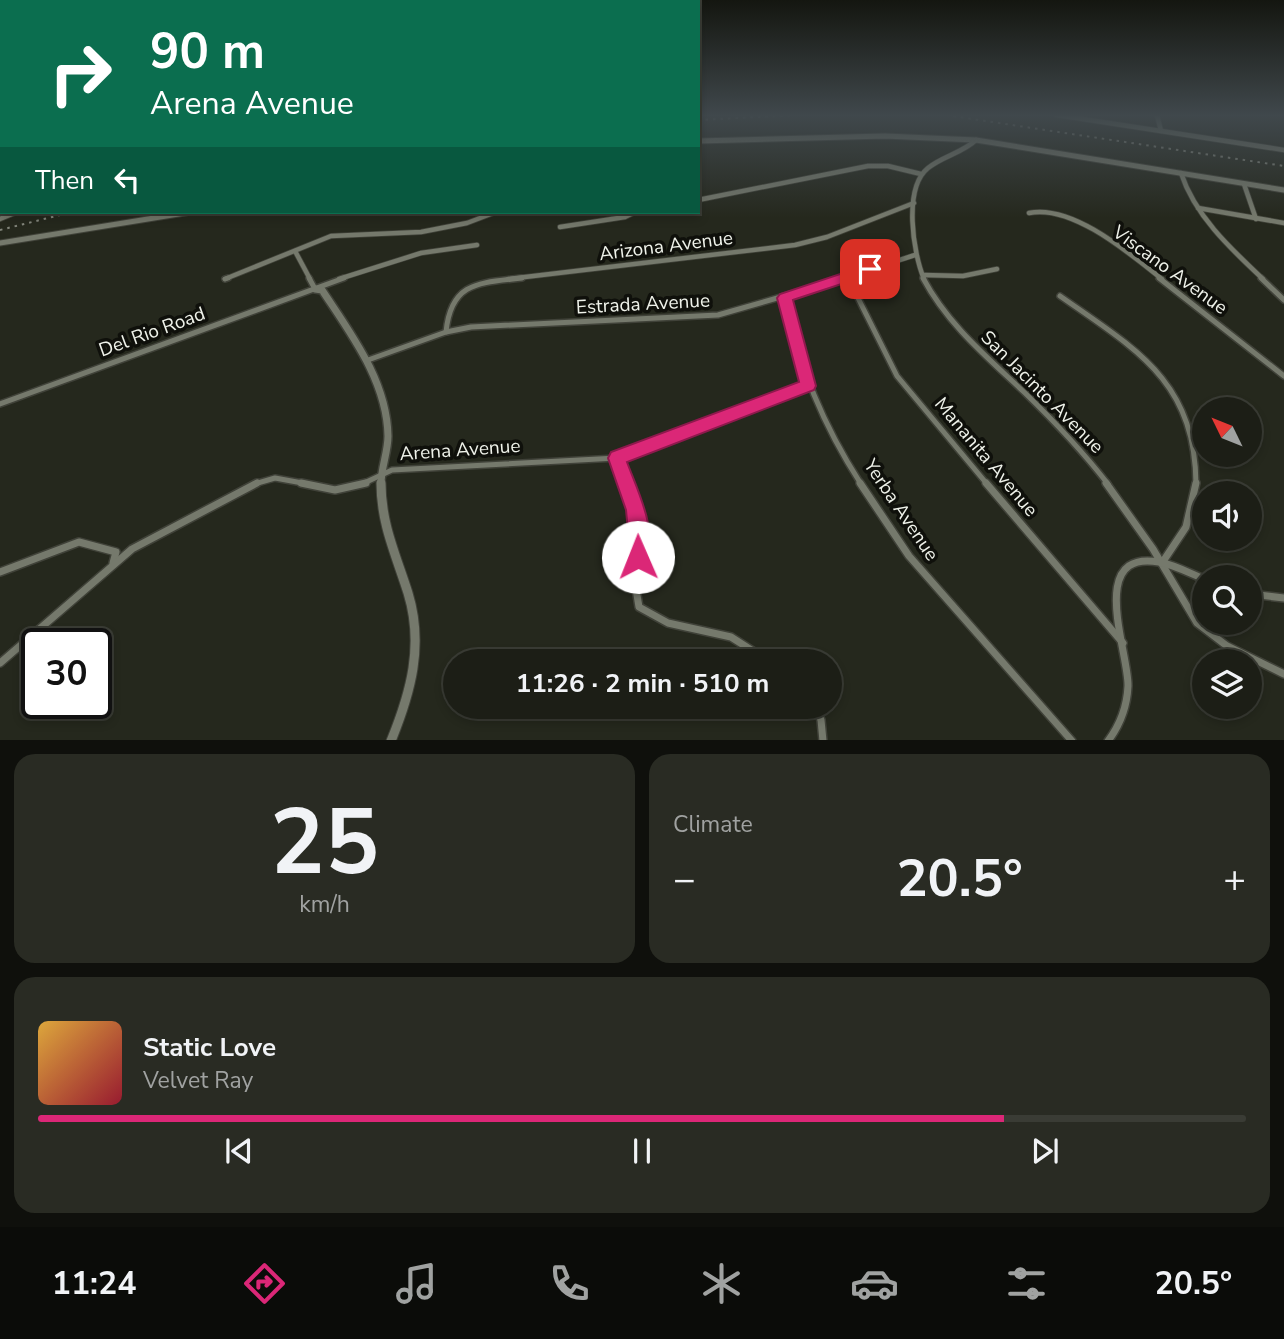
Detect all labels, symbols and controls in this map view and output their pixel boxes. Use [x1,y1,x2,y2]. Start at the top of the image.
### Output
text: 90 m [150,18,265,85]
icon: right [35,28,126,119]
text: Arena Avenue [150,82,354,125]
icon: left [108,161,146,199]
text: Then [35,163,94,198]
street label: Viscano Avenue [1106,219,1233,321]
street label: Arizona Avenue [598,225,734,267]
pin [840,239,900,299]
icon: arrive [851,250,889,288]
street label: Estrada Avenue [575,288,711,320]
street label: Del Rio Road [95,301,209,363]
street label: San Jacinto Avenue [975,325,1109,459]
street label: Mananita Avenue [928,392,1044,522]
north arrow [1192,397,1262,467]
map controls [1192,397,1262,719]
street label: Arena Avenue [399,433,521,467]
street label: Yerba Avenue [857,453,945,566]
button: sound [1192,481,1262,551]
position arrow [601,520,675,594]
button: search [1192,565,1262,635]
speed limit sign: 30 [21,628,112,719]
button: layers [1192,649,1262,719]
text: 11:26 · 2 min · 510 m [516,666,769,701]
text: 25 [270,781,379,905]
text: Climate [673,809,753,840]
text: 20.5° [896,843,1023,914]
text: − [673,854,696,905]
text: + [1223,854,1246,905]
text: km/h [299,889,350,920]
text: Static Love [143,1030,276,1065]
text: Velvet Ray [143,1065,253,1096]
icon: previous [220,1132,258,1170]
icon: pause [623,1132,661,1170]
icon: next [1026,1132,1064,1170]
icon: directions [240,1259,289,1308]
icon: music [392,1259,441,1308]
icon: phone [545,1259,594,1308]
icon: climate [697,1259,746,1308]
icon: car [850,1259,899,1308]
icon: filters [1002,1259,1051,1308]
text: 11:24 [52,1262,136,1305]
text: 20.5° [1155,1262,1232,1305]

